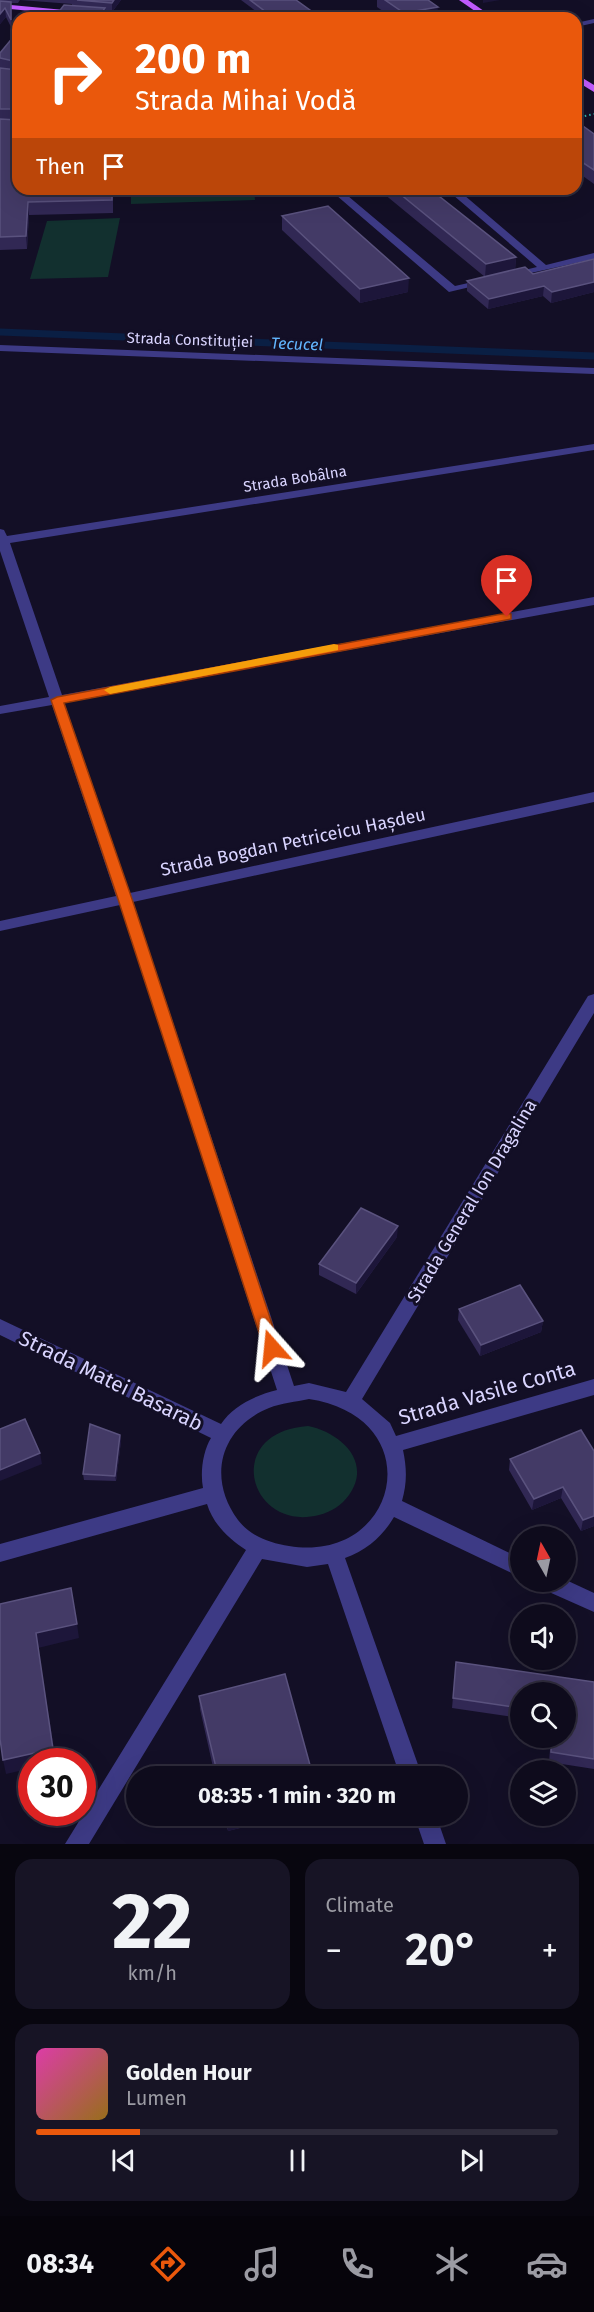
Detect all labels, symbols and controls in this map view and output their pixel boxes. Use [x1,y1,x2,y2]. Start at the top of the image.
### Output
text: 200 m [135,34,251,84]
icon: right [36,36,114,114]
text: Strada Mihai Vodă [135,85,356,117]
icon: arrive [97,150,130,183]
text: Then [36,153,85,180]
street label: Strada Constituției [126,329,254,352]
water label: Tecucel [271,334,323,354]
street label: Strada Bobâlna [242,462,348,496]
pin [481,555,532,617]
icon: arrive [490,564,523,597]
street label: Strada Bogdan Petriceicu Hașdeu [158,803,428,882]
street label: Strada General Ion Dragalina [403,1095,541,1307]
position arrow [240,1316,304,1380]
street label: Strada Matei Basarab [15,1325,207,1437]
street label: Strada Vasile Conta [395,1355,579,1431]
north arrow [510,1526,576,1592]
map controls [510,1526,576,1826]
button: sound [510,1604,576,1670]
button: search [510,1682,576,1748]
speed limit sign: 30 [18,1748,96,1826]
button: layers [510,1760,576,1826]
text: 08:35 · 1 min · 320 m [198,1782,396,1809]
text: 22 [112,1875,193,1969]
text: Climate [326,1893,394,1917]
text: 20° [405,1923,478,1977]
text: − [326,1931,342,1971]
text: + [542,1931,558,1971]
text: km/h [128,1961,177,1985]
text: Golden Hour [126,2059,252,2086]
text: Lumen [126,2086,187,2110]
icon: previous [107,2144,140,2177]
icon: pause [281,2144,314,2177]
icon: next [455,2144,488,2177]
icon: directions [147,2243,189,2285]
icon: music [241,2243,283,2285]
icon: phone [336,2243,378,2285]
icon: climate [431,2243,473,2285]
icon: car [526,2243,568,2285]
text: 08:34 [26,2248,94,2280]

